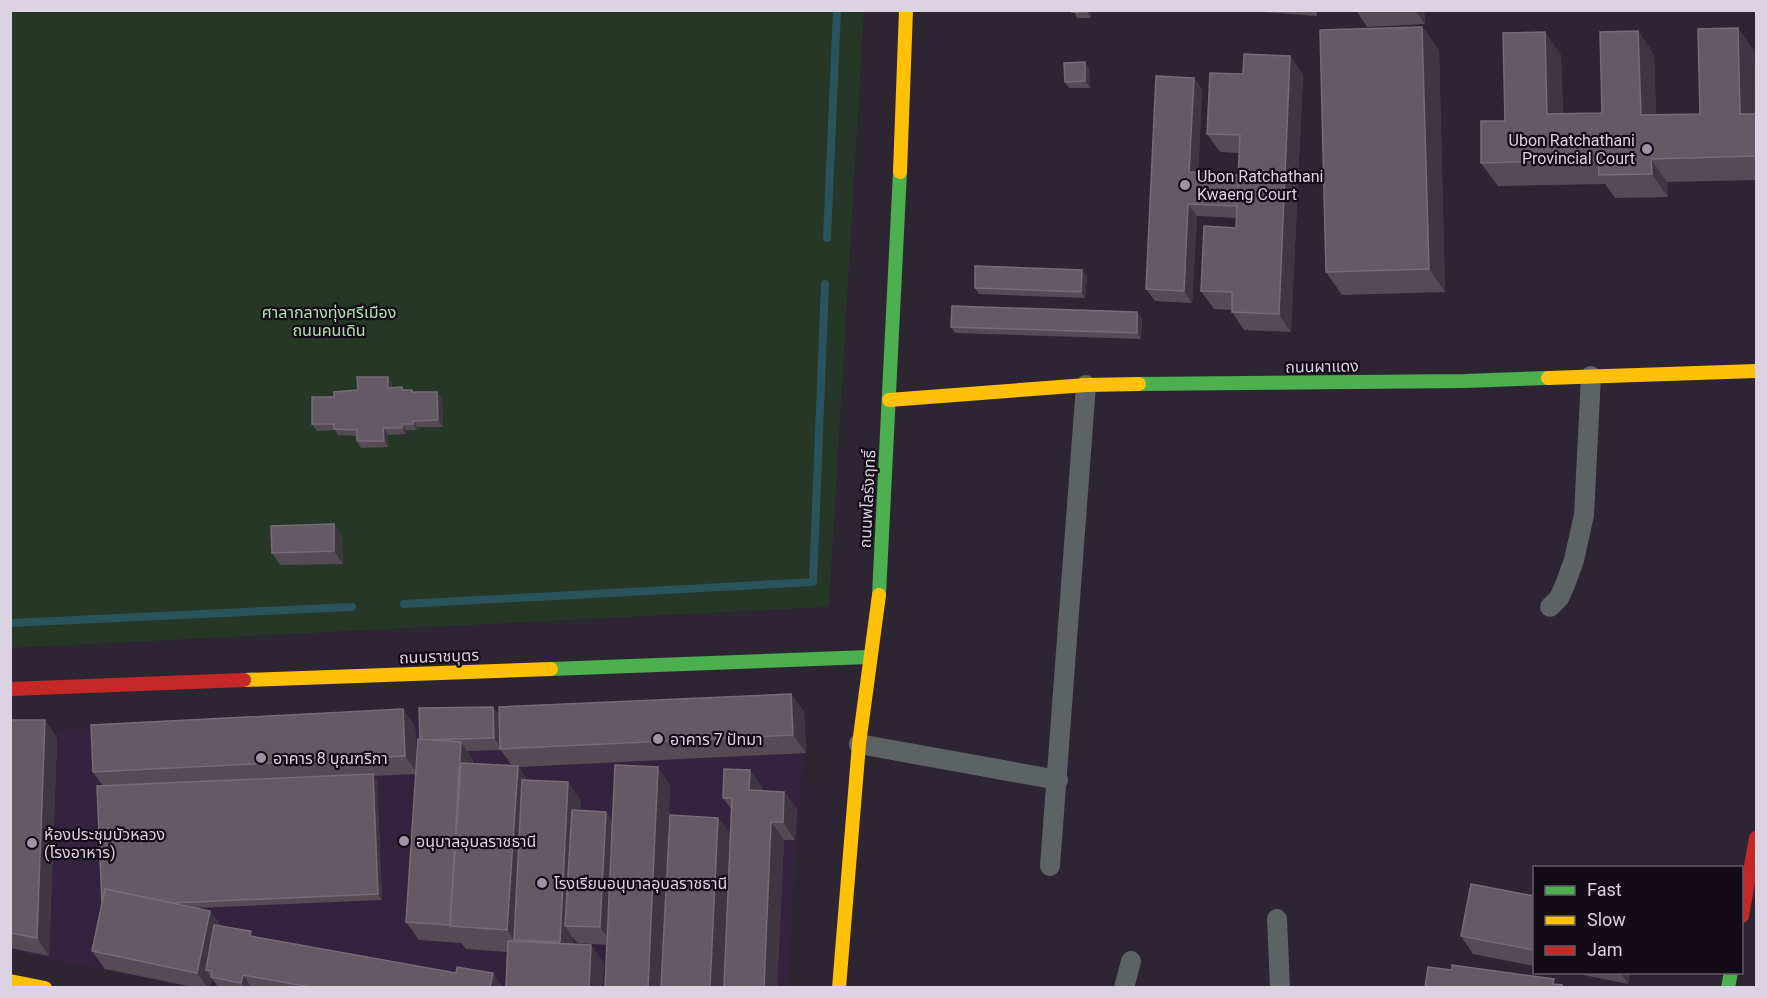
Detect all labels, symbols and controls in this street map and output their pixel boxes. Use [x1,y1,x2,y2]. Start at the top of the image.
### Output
place label: Ubon Ratchathani Provincial Court [1509,131,1635,168]
marker: Ubon Ratchathani Provincial Court [1640,142,1654,156]
place label: Ubon Ratchathani Kwaeng Court [1197,167,1323,204]
marker: Ubon Ratchathani Kwaeng Court [1178,178,1192,192]
park label: ศาลากลางทุ่งศรีเมือง ถนนคนเดิน [262,303,396,340]
street label: ถนนผาแดง [1285,356,1359,377]
street label: ถนนพโลรังฤทธิ์ [855,449,880,549]
street label: ถนนราชบุตร [399,646,480,667]
place label: อาคาร 7 ปัทมา [670,730,762,749]
marker: อาคาร 7 ปัทมา [651,732,665,746]
place label: อาคาร 8 บุณฑริกา [273,749,388,768]
marker: อาคาร 8 บุณฑริกา [254,751,268,765]
place label: ห้องประชุมบัวหลวง (โรงอาหาร) [44,825,165,862]
place label: อนุบาลอุบลราชธานี [416,832,536,851]
marker: อนุบาลอุบลราชธานี [397,834,411,848]
marker: ห้องประชุมบัวหลวง (โรงอาหาร) [25,836,39,850]
legend [1533,866,1743,974]
place label: โรงเรียนอนุบาลอุบลราชธานี [554,874,727,893]
marker: โรงเรียนอนุบาลอุบลราชธานี [535,876,549,890]
text: Fast [1587,879,1622,900]
text: Slow [1587,909,1626,930]
text: Jam [1587,939,1623,960]

